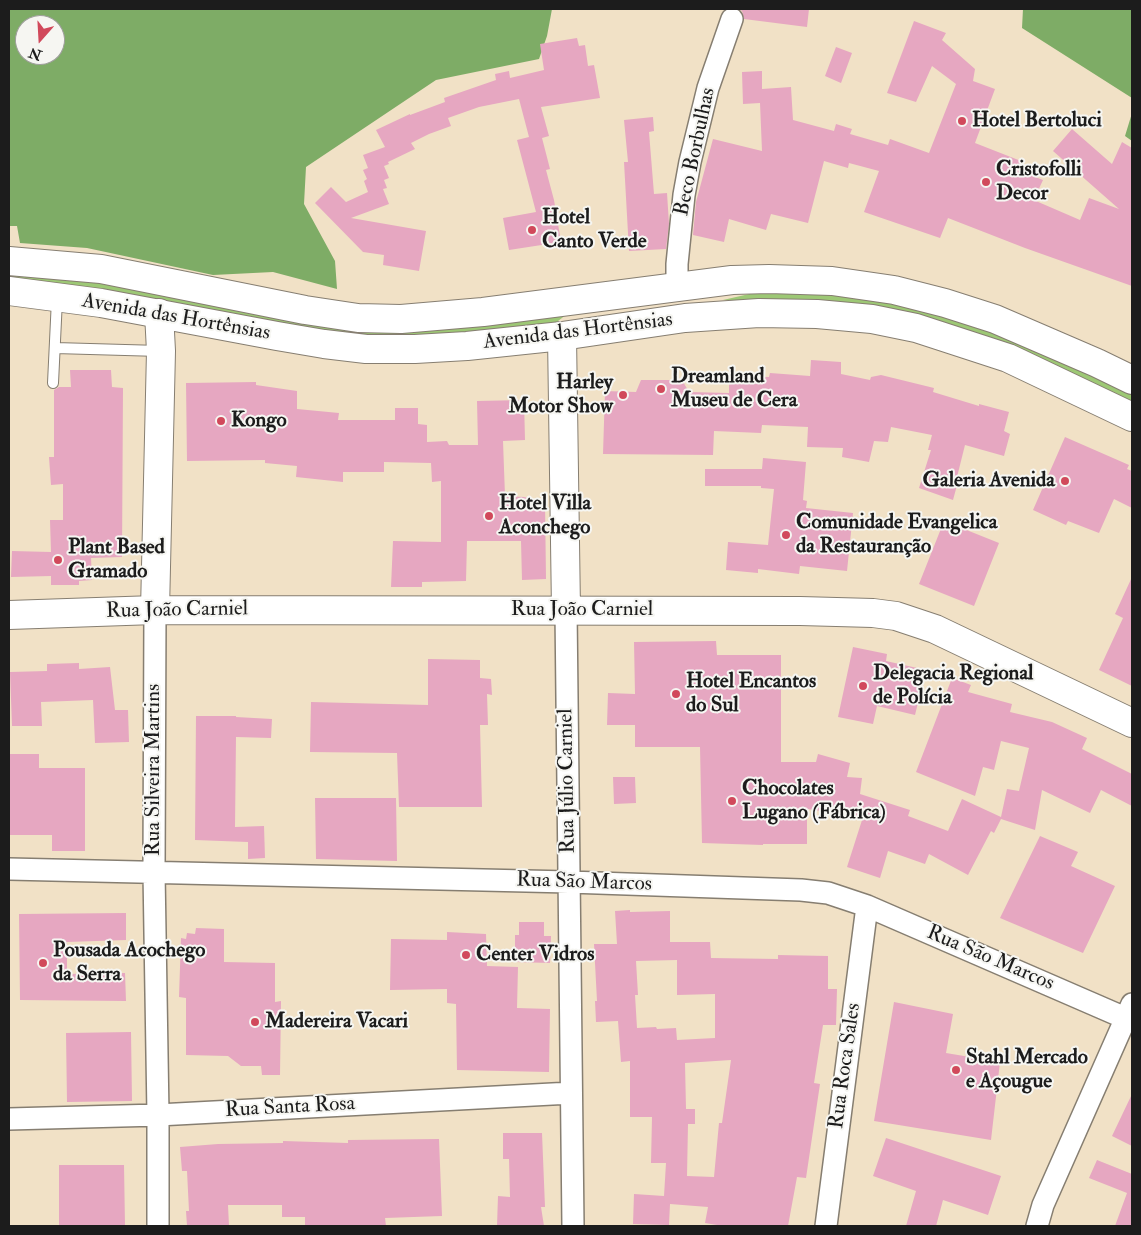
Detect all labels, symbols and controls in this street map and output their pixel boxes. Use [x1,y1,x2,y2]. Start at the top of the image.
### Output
north arrow [15,15,65,65]
text: N [27,44,44,64]
street label: Beco Borbulhas [670,86,722,218]
place label: Hotel Bertoluci [972,108,1102,134]
marker: Hotel Bertoluci [956,115,968,127]
place label: Cristofolli Decor [996,157,1082,207]
marker: Cristofolli Decor [980,176,992,188]
place label: Hotel Canto Verde [542,205,647,255]
marker: Hotel Canto Verde [526,224,538,236]
street label: Avenida das Hortênsias [80,289,272,347]
street label: Avenida das Hortênsias [482,308,674,356]
place label: Dreamland Museu de Cera [671,364,797,414]
place label: Harley Motor Show [508,370,613,420]
marker: Dreamland Museu de Cera [655,383,667,395]
marker: Harley Motor Show [617,389,629,401]
place label: Kongo [231,408,287,434]
marker: Kongo [215,415,227,427]
place label: Galeria Avenida [922,468,1055,494]
marker: Galeria Avenida [1059,475,1071,487]
place label: Hotel Villa Aconchego [499,491,591,541]
marker: Hotel Villa Aconchego [483,510,495,522]
place label: Comunidade Evangelica da Restauranção [796,510,997,560]
marker: Comunidade Evangelica da Restauranção [780,529,792,541]
place label: Plant Based Gramado [68,535,165,585]
marker: Plant Based Gramado [52,554,64,566]
street label: Rua João Carniel [106,597,248,625]
street label: Rua João Carniel [511,597,653,623]
place label: Delegacia Regional de Polícia [873,661,1033,711]
place label: Hotel Encantos do Sul [686,669,816,719]
marker: Delegacia Regional de Polícia [857,680,869,692]
street label: Rua Silveira Martins [141,684,167,856]
marker: Hotel Encantos do Sul [670,688,682,700]
street label: Rua Júlio Carniel [554,708,582,854]
place label: Chocolates Lugano (Fábrica) [742,776,886,826]
marker: Chocolates Lugano (Fábrica) [726,795,738,807]
street label: Rua São Marcos [516,868,652,898]
street label: Rua São Marcos [923,921,1057,997]
place label: Pousada Acochego da Serra [53,938,205,988]
place label: Center Vidros [476,942,594,968]
marker: Center Vidros [460,949,472,961]
marker: Pousada Acochego da Serra [37,957,49,969]
street label: Rua Roca Sales [825,1001,867,1131]
place label: Madereira Vacari [265,1009,408,1035]
marker: Madereira Vacari [249,1016,261,1028]
place label: Stahl Mercado e Açougue [966,1045,1088,1095]
marker: Stahl Mercado e Açougue [950,1064,962,1076]
street label: Rua Santa Rosa [224,1092,356,1124]

